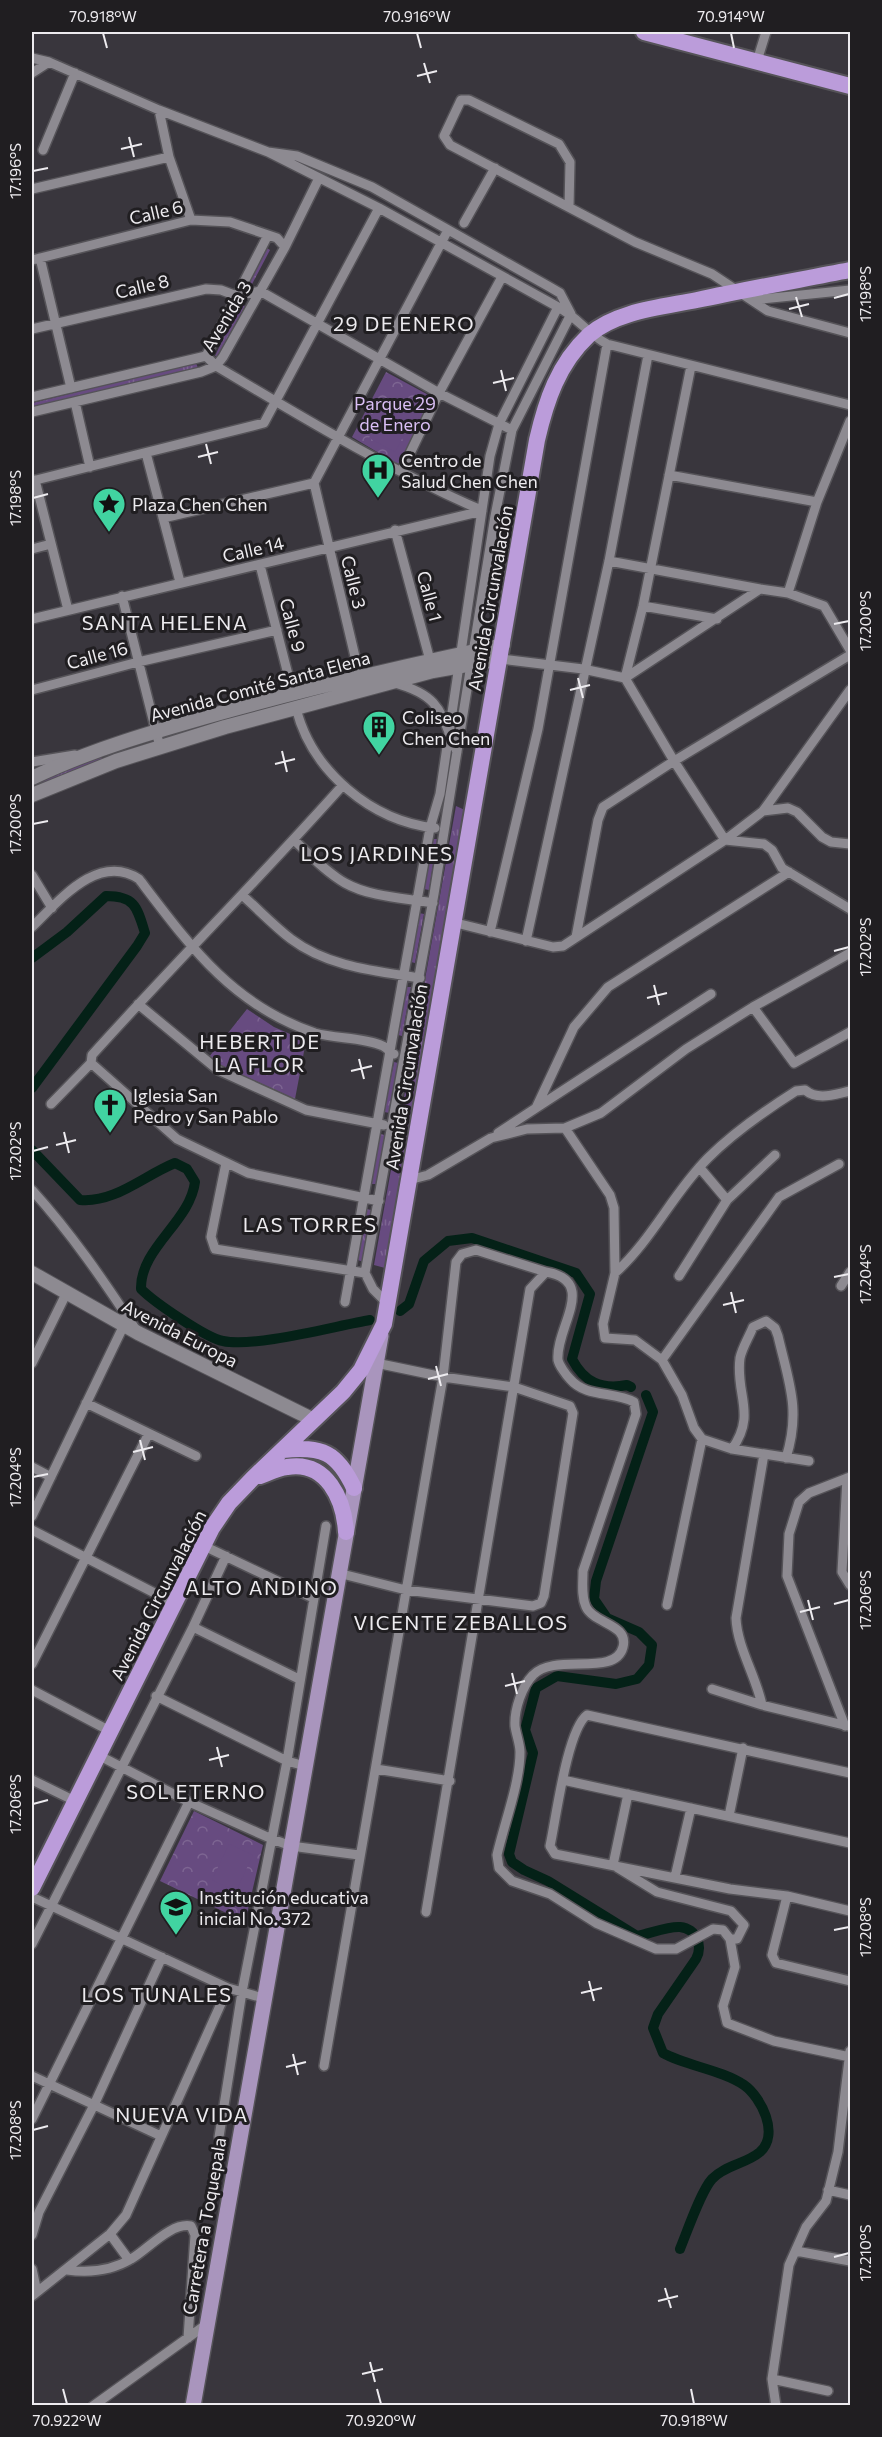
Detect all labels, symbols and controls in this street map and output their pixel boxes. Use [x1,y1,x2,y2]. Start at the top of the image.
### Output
text: 70.918°W [69,7,137,25]
text: 70.916°W [383,7,451,25]
text: 70.914°W [697,7,765,25]
text: 17.196°S [6,143,24,199]
street label: Calle 6 [127,195,185,229]
text: 17.198°S [856,266,874,322]
street label: Calle 8 [113,269,171,303]
street label: Avenida 3 [196,277,256,355]
district label: 29 DE ENERO [333,311,475,335]
park label: Parque 29 de Enero [354,392,436,435]
place label: Centro de Salud Chen Chen [401,449,538,492]
hospital icon: Centro de Salud Chen Chen [360,452,396,499]
text: 17.198°S [6,470,24,526]
place icon: Plaza Chen Chen [91,486,127,533]
place label: Plaza Chen Chen [132,493,267,515]
street label: Avenida Circunvalación [463,503,517,693]
street label: Calle 14 [220,531,286,567]
street label: Calle 3 [337,553,371,611]
street label: Calle 1 [413,568,447,624]
text: 17.200°S [856,591,874,651]
street label: Calle 9 [275,596,311,654]
district label: SANTA HELENA [82,610,248,634]
street label: Calle 16 [64,636,130,674]
street label: Avenida Comité Santa Elena [148,646,372,726]
place label: Coliseo Chen Chen [402,706,490,749]
building icon: Coliseo Chen Chen [361,709,397,756]
text: 17.200°S [6,794,24,854]
district label: LOS JARDINES [301,841,454,865]
text: 17.202°S [856,917,874,977]
street label: Avenida Circunvalación [380,982,432,1172]
district label: HEBERT DE LA FLOR [199,1029,321,1076]
place label: Iglesia San Pedro y San Pablo [133,1084,278,1127]
church icon: Iglesia San Pedro y San Pablo [92,1087,128,1134]
text: 17.202°S [6,1121,24,1181]
district label: LAS TORRES [243,1212,377,1236]
text: 17.204°S [856,1244,874,1304]
street label: Avenida Europa [119,1294,241,1372]
text: 17.204°S [6,1447,24,1507]
street label: Avenida Circunvalación [105,1506,211,1684]
text: 17.206°S [856,1570,874,1630]
district label: ALTO ANDINO [186,1575,338,1599]
district label: VICENTE ZEBALLOS [353,1610,569,1634]
text: 17.206°S [6,1774,24,1834]
district label: SOL ETERNO [126,1779,266,1803]
place label: Institución educativa inicial No. 372 [199,1886,369,1929]
school or university icon: Institución educativa inicial No. 372 [158,1889,194,1936]
text: 17.208°S [856,1897,874,1957]
district label: LOS TUNALES [82,1982,232,2006]
text: 17.208°S [6,2100,24,2160]
district label: NUEVA VIDA [115,2102,249,2126]
street label: Carretera a Toquepala [178,2136,230,2316]
text: 17.210°S [856,2224,874,2282]
text: 70.922°W [33,2411,101,2429]
text: 70.920°W [346,2411,416,2429]
text: 70.918°W [660,2411,728,2429]

